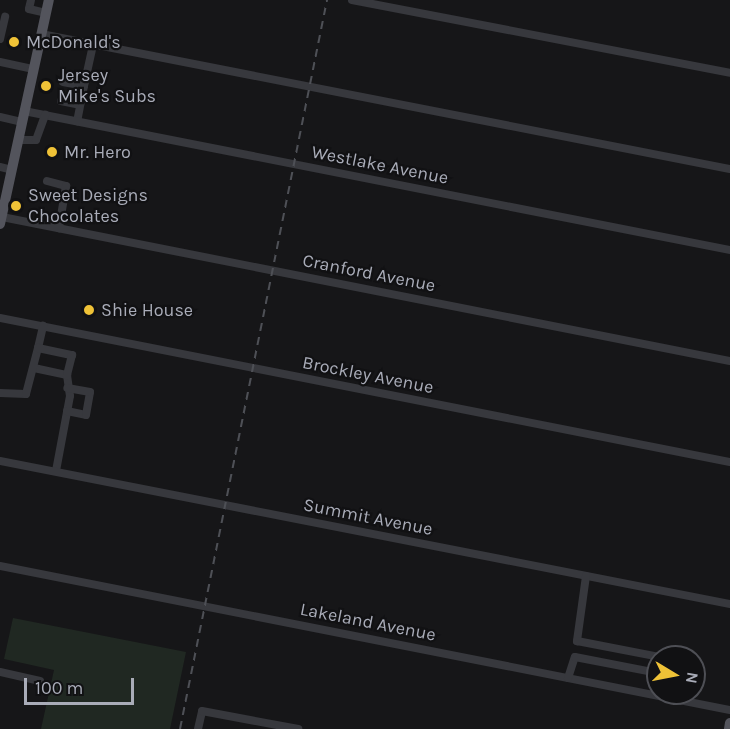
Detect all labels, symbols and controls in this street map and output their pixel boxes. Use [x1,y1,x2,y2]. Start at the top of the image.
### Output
place label: McDonald's [26,31,121,53]
marker: McDonald's [7,35,21,49]
place label: Jersey Mike's Subs [58,65,156,107]
marker: Jersey Mike's Subs [39,79,53,93]
place label: Mr. Hero [64,141,131,163]
street label: Westlake Avenue [310,141,450,189]
marker: Mr. Hero [45,145,59,159]
place label: Sweet Designs Chocolates [28,185,148,228]
marker: Sweet Designs Chocolates [9,199,23,213]
street label: Cranford Avenue [301,250,437,296]
place label: Shie House [101,299,193,321]
marker: Shie House [82,303,96,317]
street label: Brockley Avenue [301,352,435,398]
street label: Summit Avenue [302,494,434,540]
street label: Lakeland Avenue [298,598,438,646]
north arrow [646,645,706,705]
scale bar [27,666,136,704]
text: N [682,671,703,685]
text: 100 m [35,677,83,699]

